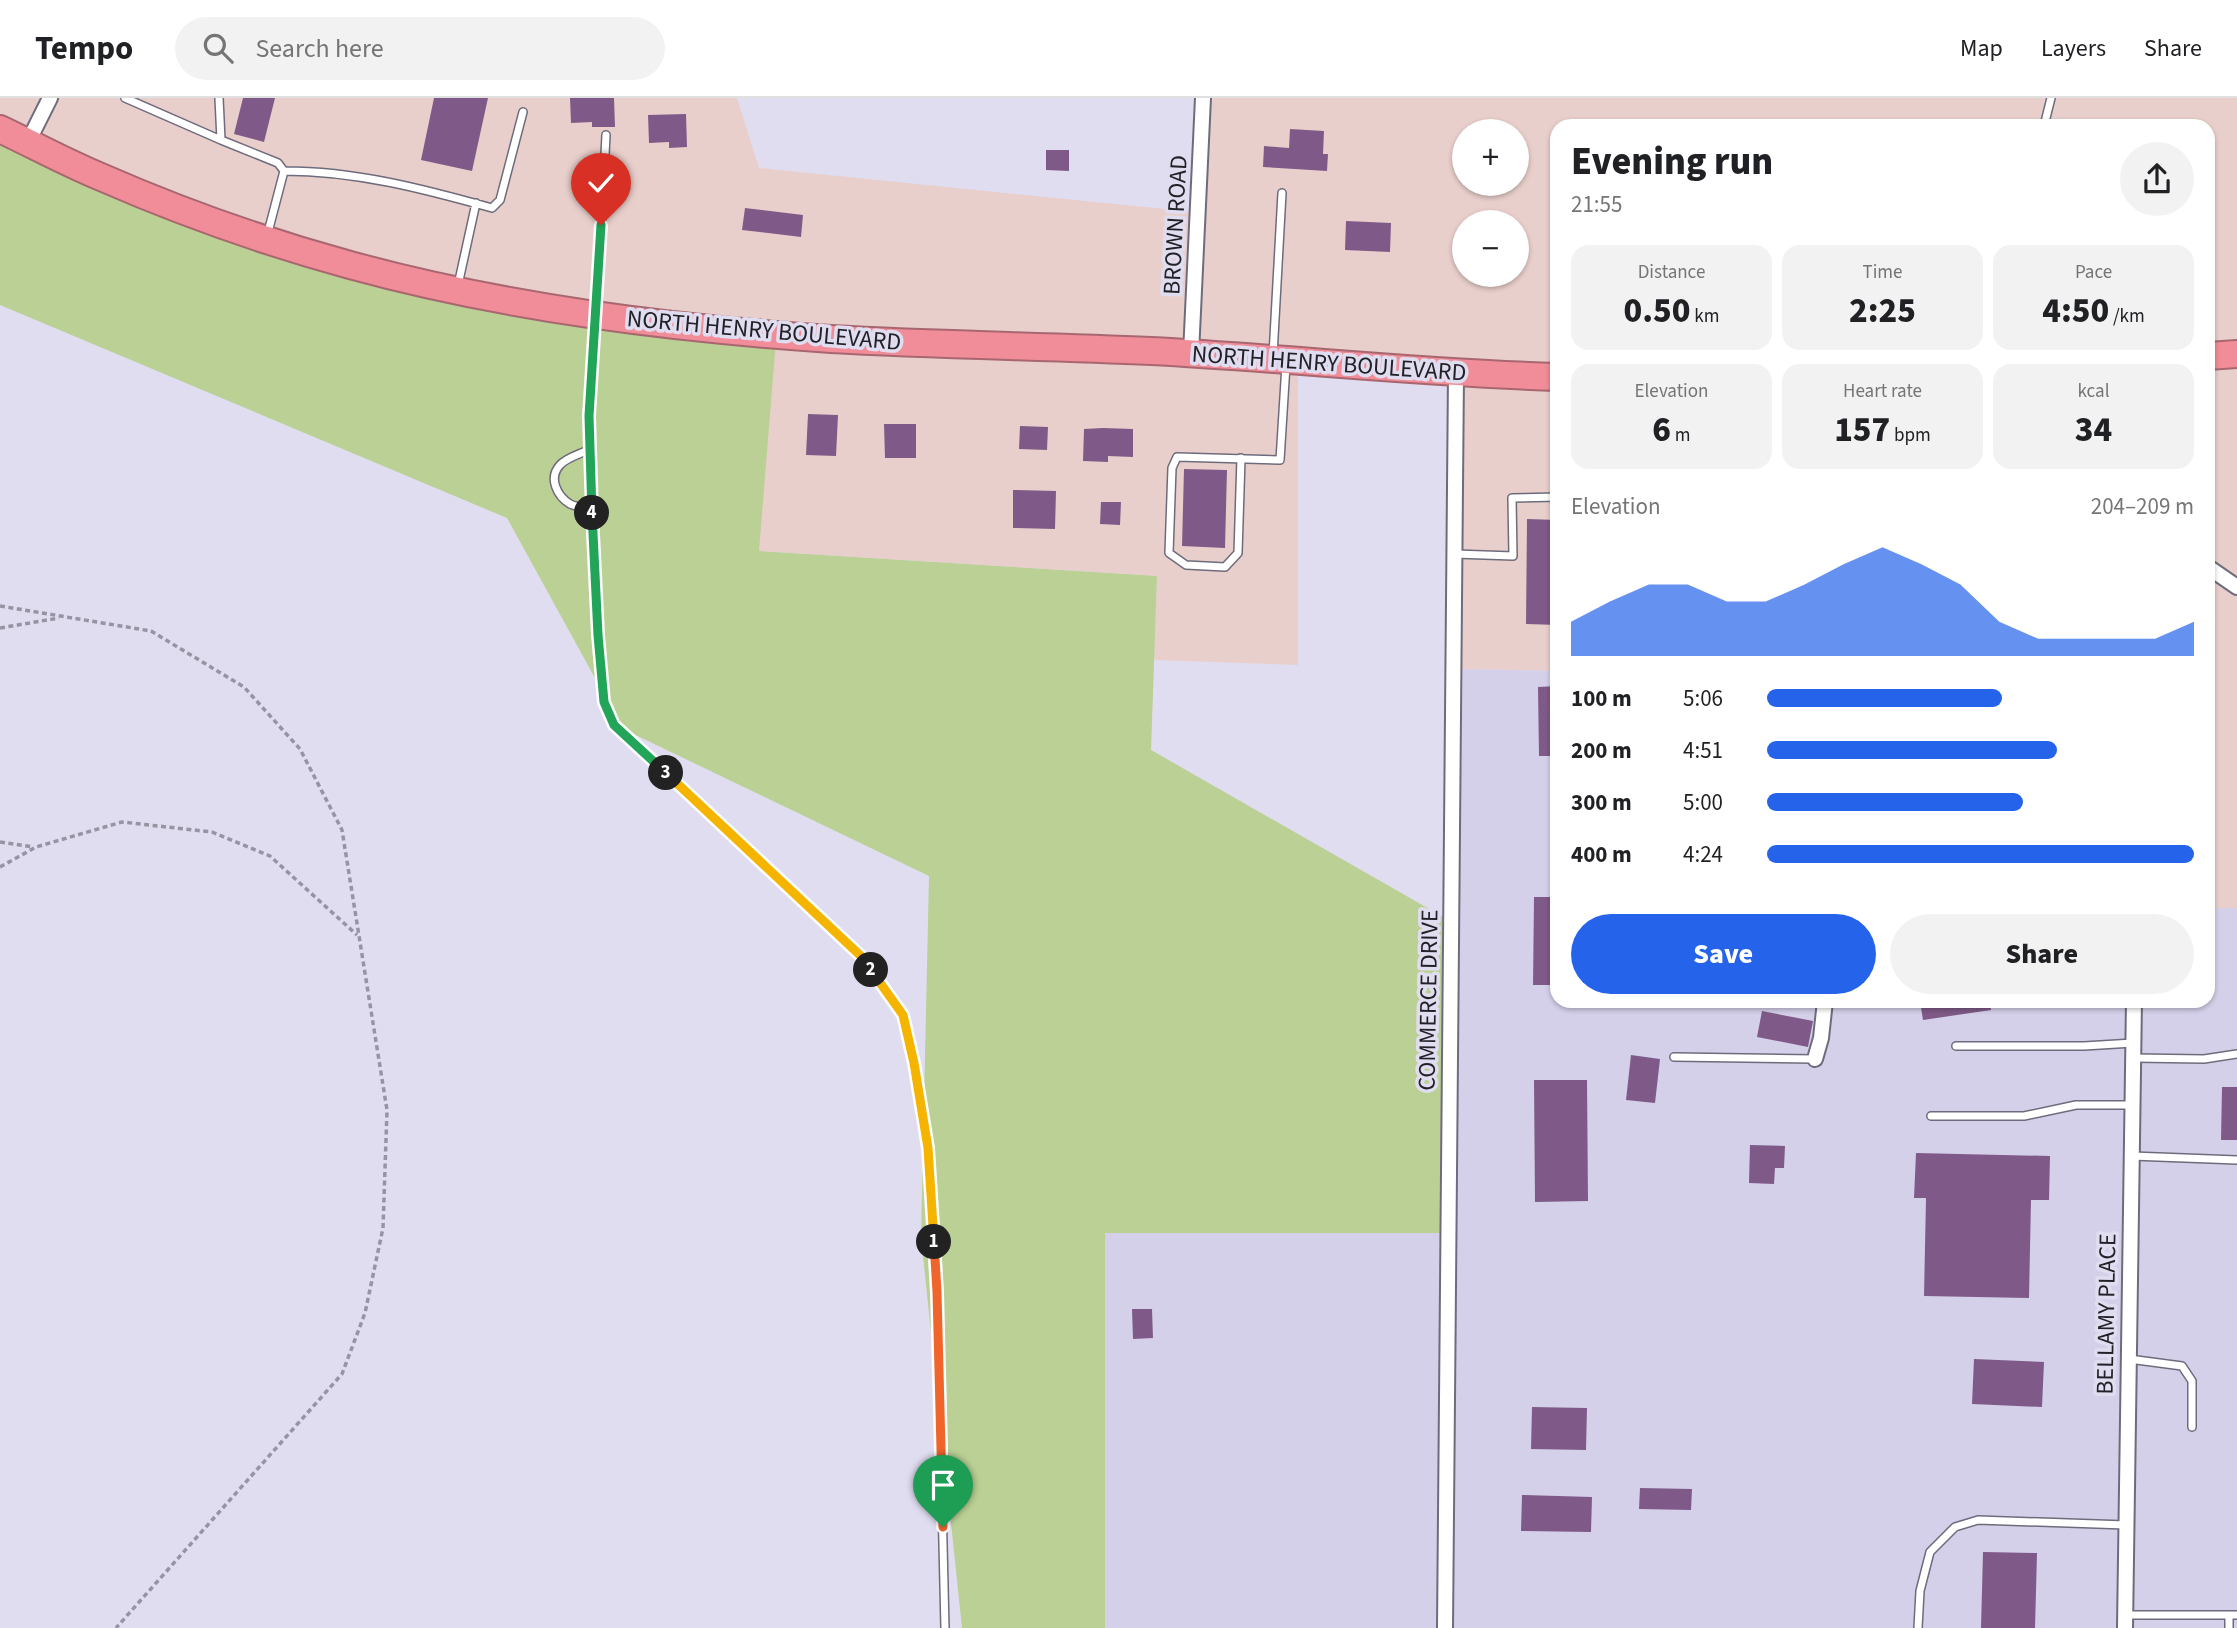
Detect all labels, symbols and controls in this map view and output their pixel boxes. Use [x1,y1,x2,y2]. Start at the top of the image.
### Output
search box [175,17,665,80]
text: Tempo [35,25,133,72]
icon: search [199,29,237,67]
text: Search here [255,30,384,67]
text: Map [1960,31,2003,66]
text: Layers [2041,31,2106,66]
text: Share [2144,31,2202,66]
map controls [1452,119,1529,287]
button: + [1452,119,1529,196]
text: Evening run [1571,135,1773,189]
button: share [2120,142,2194,216]
pin [571,153,631,225]
street label: BROWN ROAD [1154,154,1197,296]
icon: check [582,164,620,202]
text: 21:55 [1571,188,1622,221]
button: − [1452,210,1529,287]
text: Distance [1638,259,1705,286]
text: Time [1862,259,1903,286]
text: Pace [2075,259,2112,286]
text: 0.50 [1624,286,1690,336]
text: 2:25 [1849,286,1916,336]
text: 4:50 [2042,286,2109,336]
street label: NORTH HENRY BOULEVARD [625,301,903,360]
text: km [1690,303,1719,330]
text: /km [2109,303,2145,330]
street label: NORTH HENRY BOULEVARD [1191,336,1467,391]
text: Elevation [1635,378,1708,405]
text: Heart rate [1843,378,1922,405]
text: kcal [2078,378,2109,405]
text: 6 [1652,405,1671,455]
text: 157 [1834,405,1890,455]
text: 34 [2075,405,2112,455]
text: m [1671,422,1691,449]
text: bpm [1890,422,1931,449]
text: Elevation [1571,490,1661,523]
text: 204–209 m [2091,490,2194,523]
pin: 4 [574,496,610,530]
text: 4 [586,499,597,526]
text: 100 m [1571,682,1632,715]
text: 5:06 [1683,682,1723,715]
text: 200 m [1571,734,1632,767]
text: 4:51 [1683,734,1723,767]
pin: 3 [648,756,684,790]
text: 3 [660,759,671,786]
text: 300 m [1571,786,1632,819]
text: 5:00 [1683,786,1723,819]
text: 400 m [1571,838,1632,871]
text: 4:24 [1683,838,1723,871]
street label: COMMERCE DRIVE [1409,909,1448,1091]
button: Save [1571,914,1876,994]
button: Share [1890,914,2194,994]
pin: 2 [854,952,888,988]
text: 2 [865,956,876,983]
pin: 1 [916,1224,951,1260]
text: 1 [928,1228,939,1255]
street label: BELLAMY PLACE [2088,1233,2125,1395]
pin [913,1455,973,1527]
icon: arrive [924,1466,962,1504]

